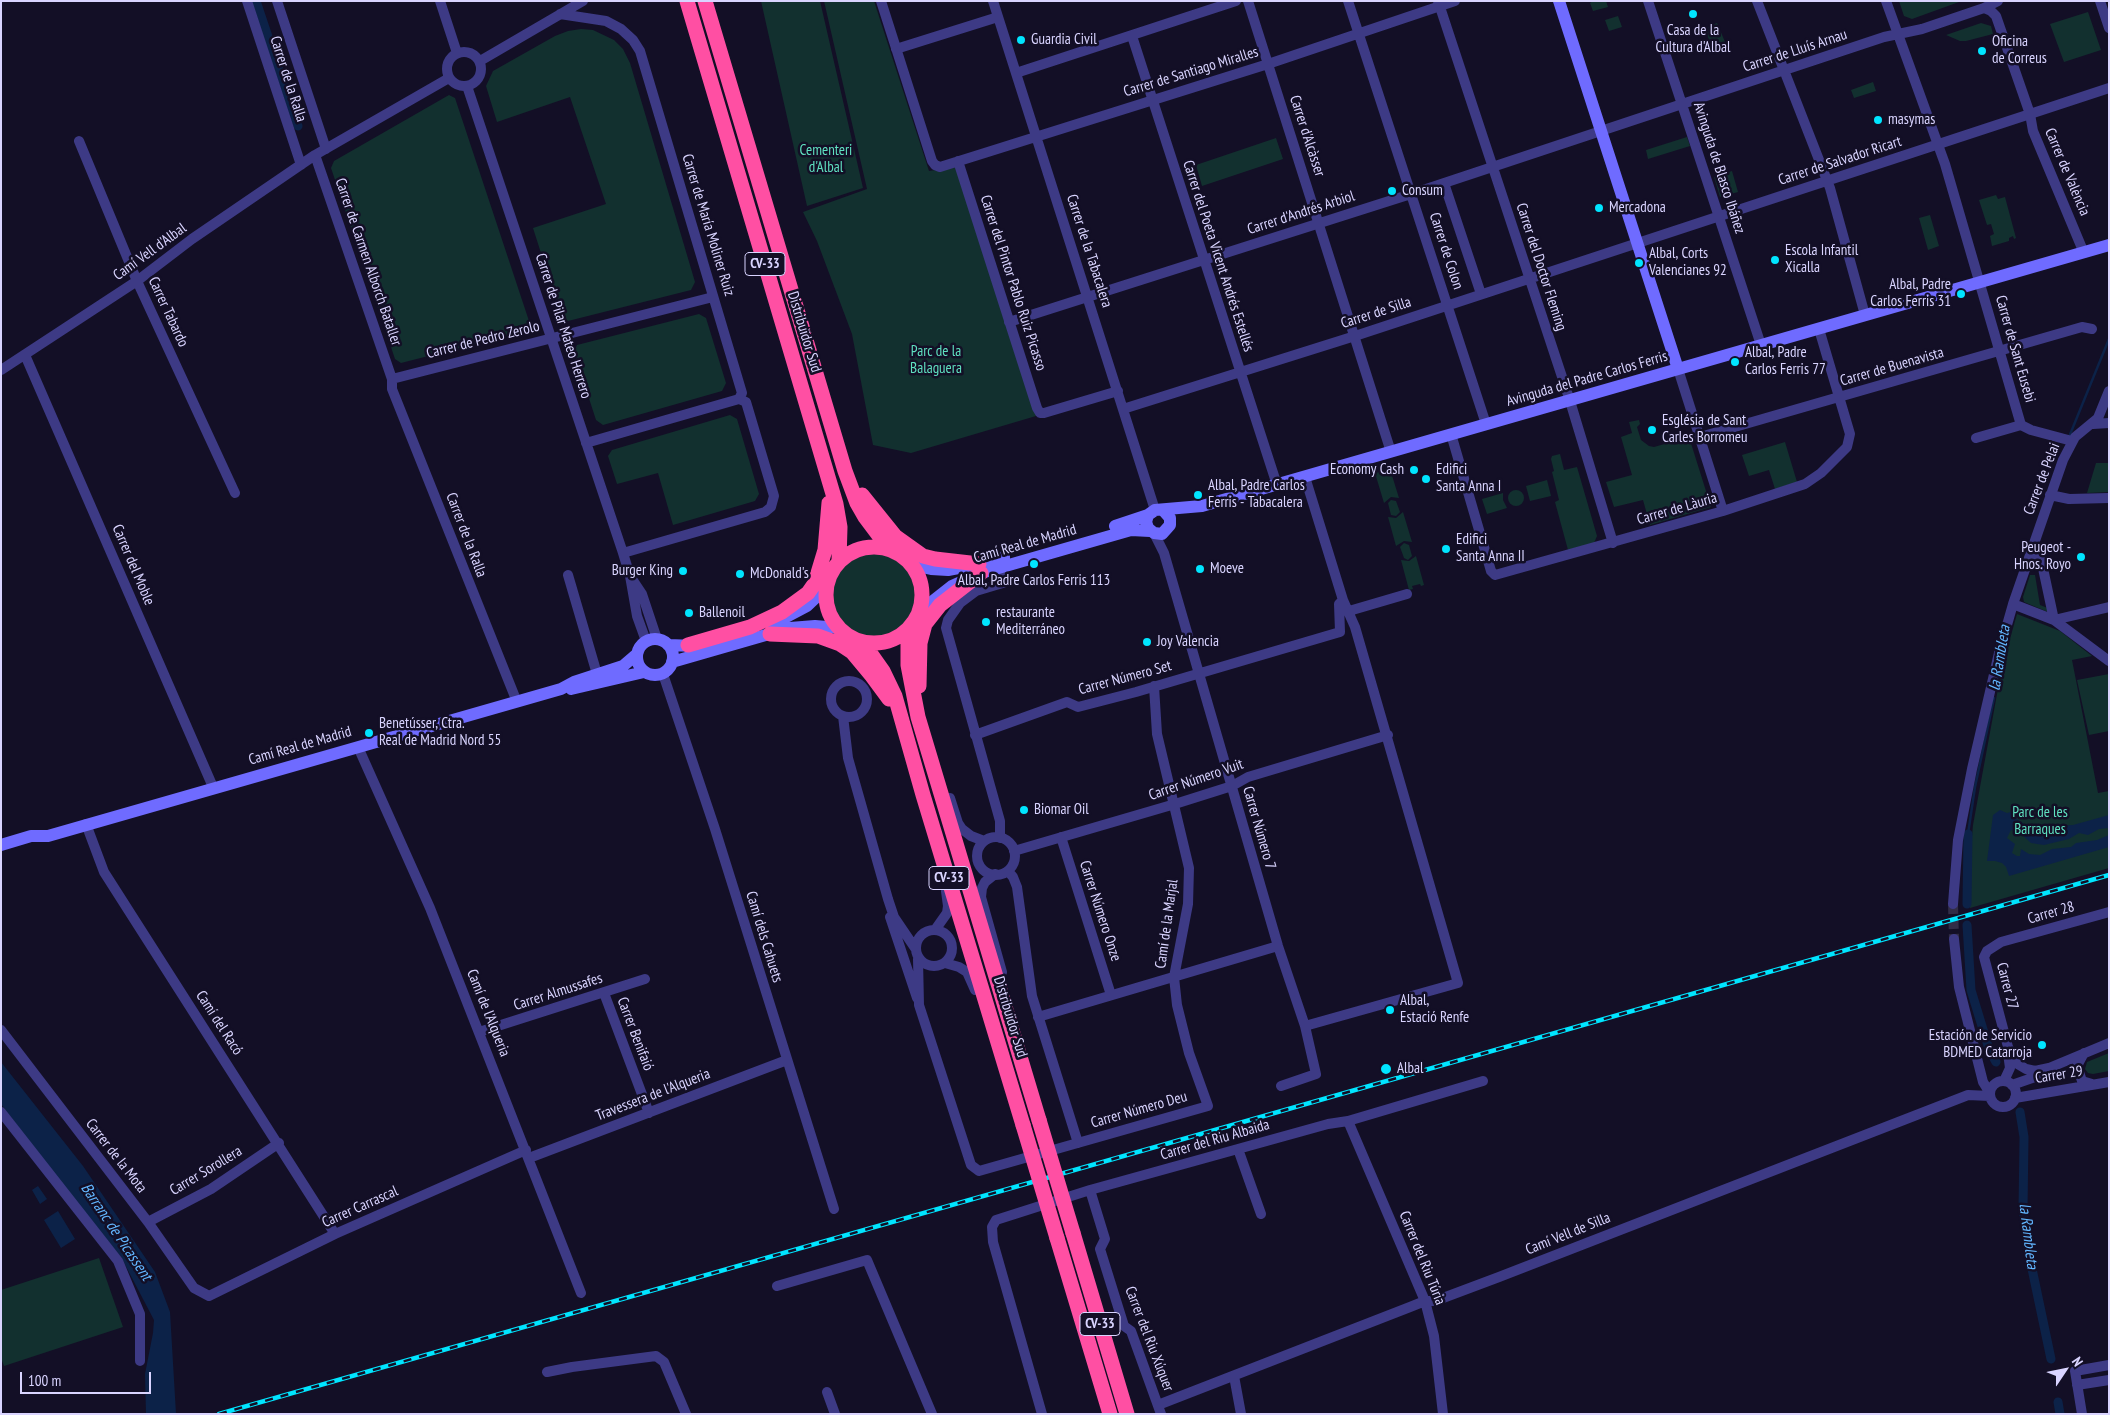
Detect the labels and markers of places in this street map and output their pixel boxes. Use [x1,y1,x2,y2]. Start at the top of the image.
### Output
marker: Casa de la Cultura d'Albal [1687,8,1699,20]
place label: Casa de la Cultura d'Albal [1656,22,1730,57]
place label: Guardia Civil [1031,31,1097,49]
place label: Oficina de Correus [1992,33,2047,68]
marker: Guardia Civil [1015,34,1027,46]
marker: Oficina de Correus [1976,45,1988,57]
place label: masymas [1888,111,1935,129]
marker: masymas [1872,114,1884,126]
place label: Consum [1402,182,1443,200]
marker: Consum [1386,185,1398,197]
place label: Mercadona [1609,199,1666,217]
marker: Mercadona [1593,202,1605,214]
place label: Escola Infantil Xicalla [1785,242,1858,277]
place label: Albal, Corts Valencianes 92 [1649,245,1727,280]
marker: Escola Infantil Xicalla [1769,254,1781,266]
marker: Albal, Corts Valencianes 92 [1633,257,1645,269]
place label: Albal, Padre Carlos Ferris 31 [1870,276,1951,311]
marker: Albal, Padre Carlos Ferris 31 [1955,288,1967,300]
place label: Albal, Padre Carlos Ferris 77 [1745,344,1826,379]
marker: Albal, Padre Carlos Ferris 77 [1729,356,1741,368]
place label: Església de Sant Carles Borromeu [1662,412,1747,447]
marker: Església de Sant Carles Borromeu [1646,424,1658,436]
place label: Economy Cash [1330,461,1404,479]
place label: Edifici Santa Anna I [1436,461,1501,496]
marker: Economy Cash [1408,464,1420,476]
marker: Edifici Santa Anna I [1420,473,1432,485]
place label: Albal, Padre Carlos Ferris - Tabacalera [1208,477,1305,512]
marker: Albal, Padre Carlos Ferris - Tabacalera [1192,489,1204,501]
place label: Edifici Santa Anna II [1456,531,1525,566]
place label: Peugeot - Hnos. Royo [2014,539,2071,574]
marker: Edifici Santa Anna II [1440,543,1452,555]
marker: Peugeot - Hnos. Royo [2075,551,2087,563]
marker: Albal, Padre Carlos Ferris 113 [1028,558,1040,570]
place label: Moeve [1210,560,1244,578]
place label: Burger King [612,562,673,580]
marker: Moeve [1194,563,1206,575]
marker: Burger King [677,565,689,577]
place label: McDonald's [750,565,809,583]
marker: McDonald's [734,568,746,580]
place label: Albal, Padre Carlos Ferris 113 [958,572,1110,590]
place label: Ballenoil [699,604,745,622]
place label: restaurante Mediterráneo [996,604,1065,639]
marker: Ballenoil [683,607,695,619]
marker: restaurante Mediterráneo [980,616,992,628]
place label: Joy Valencia [1157,633,1219,651]
marker: Joy Valencia [1141,636,1153,648]
place label: Benetússer, Ctra. Real de Madrid Nord 55 [379,715,501,750]
marker: Benetússer, Ctra. Real de Madrid Nord 55 [363,727,375,739]
place label: Biomar Oil [1034,801,1089,819]
marker: Biomar Oil [1018,804,1030,816]
place label: Albal, Estació Renfe [1400,992,1469,1027]
marker: Albal, Estació Renfe [1384,1004,1396,1016]
place label: Estación de Servicio BDMED Catarroja [1929,1027,2032,1062]
marker: Estación de Servicio BDMED Catarroja [2036,1039,2048,1051]
place label: Albal [1397,1060,1424,1078]
marker: Albal [1379,1062,1393,1076]

